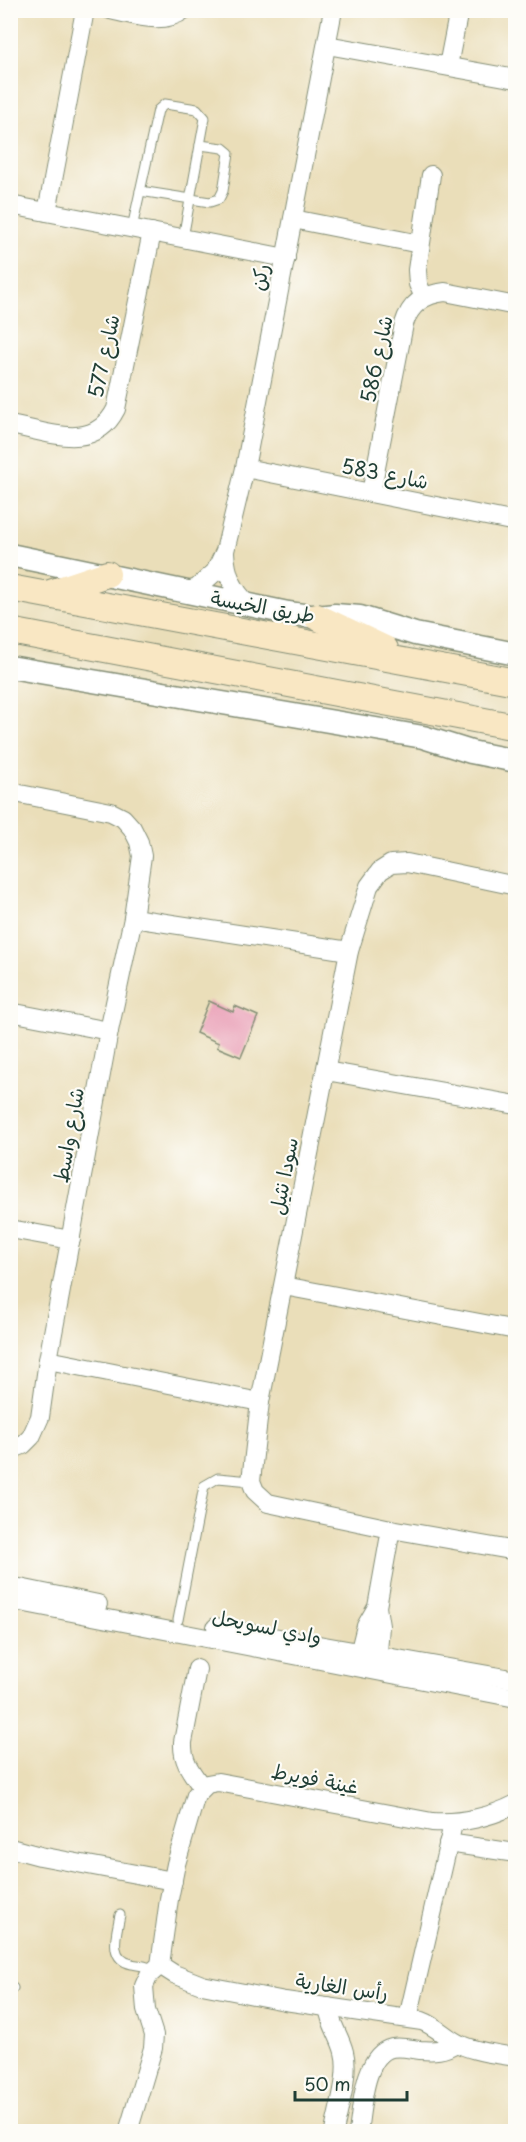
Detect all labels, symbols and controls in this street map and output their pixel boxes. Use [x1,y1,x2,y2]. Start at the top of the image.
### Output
street label: ركن [242,261,276,293]
street label: شارع 577 [80,312,126,400]
street label: شارع 586 [352,313,400,405]
street label: شارع 583 [339,450,431,496]
street label: طريق الخيسة [209,582,317,630]
street label: شارع واسط [45,1085,91,1185]
street label: سودا نثيل [261,1135,305,1217]
street label: وادي لسويحل [209,1601,324,1652]
street label: غينة فويرط [269,1755,361,1801]
street label: رأس الغارية [294,1965,390,2007]
scale bar [295,2064,408,2102]
text: 50 m [304,2070,351,2097]

